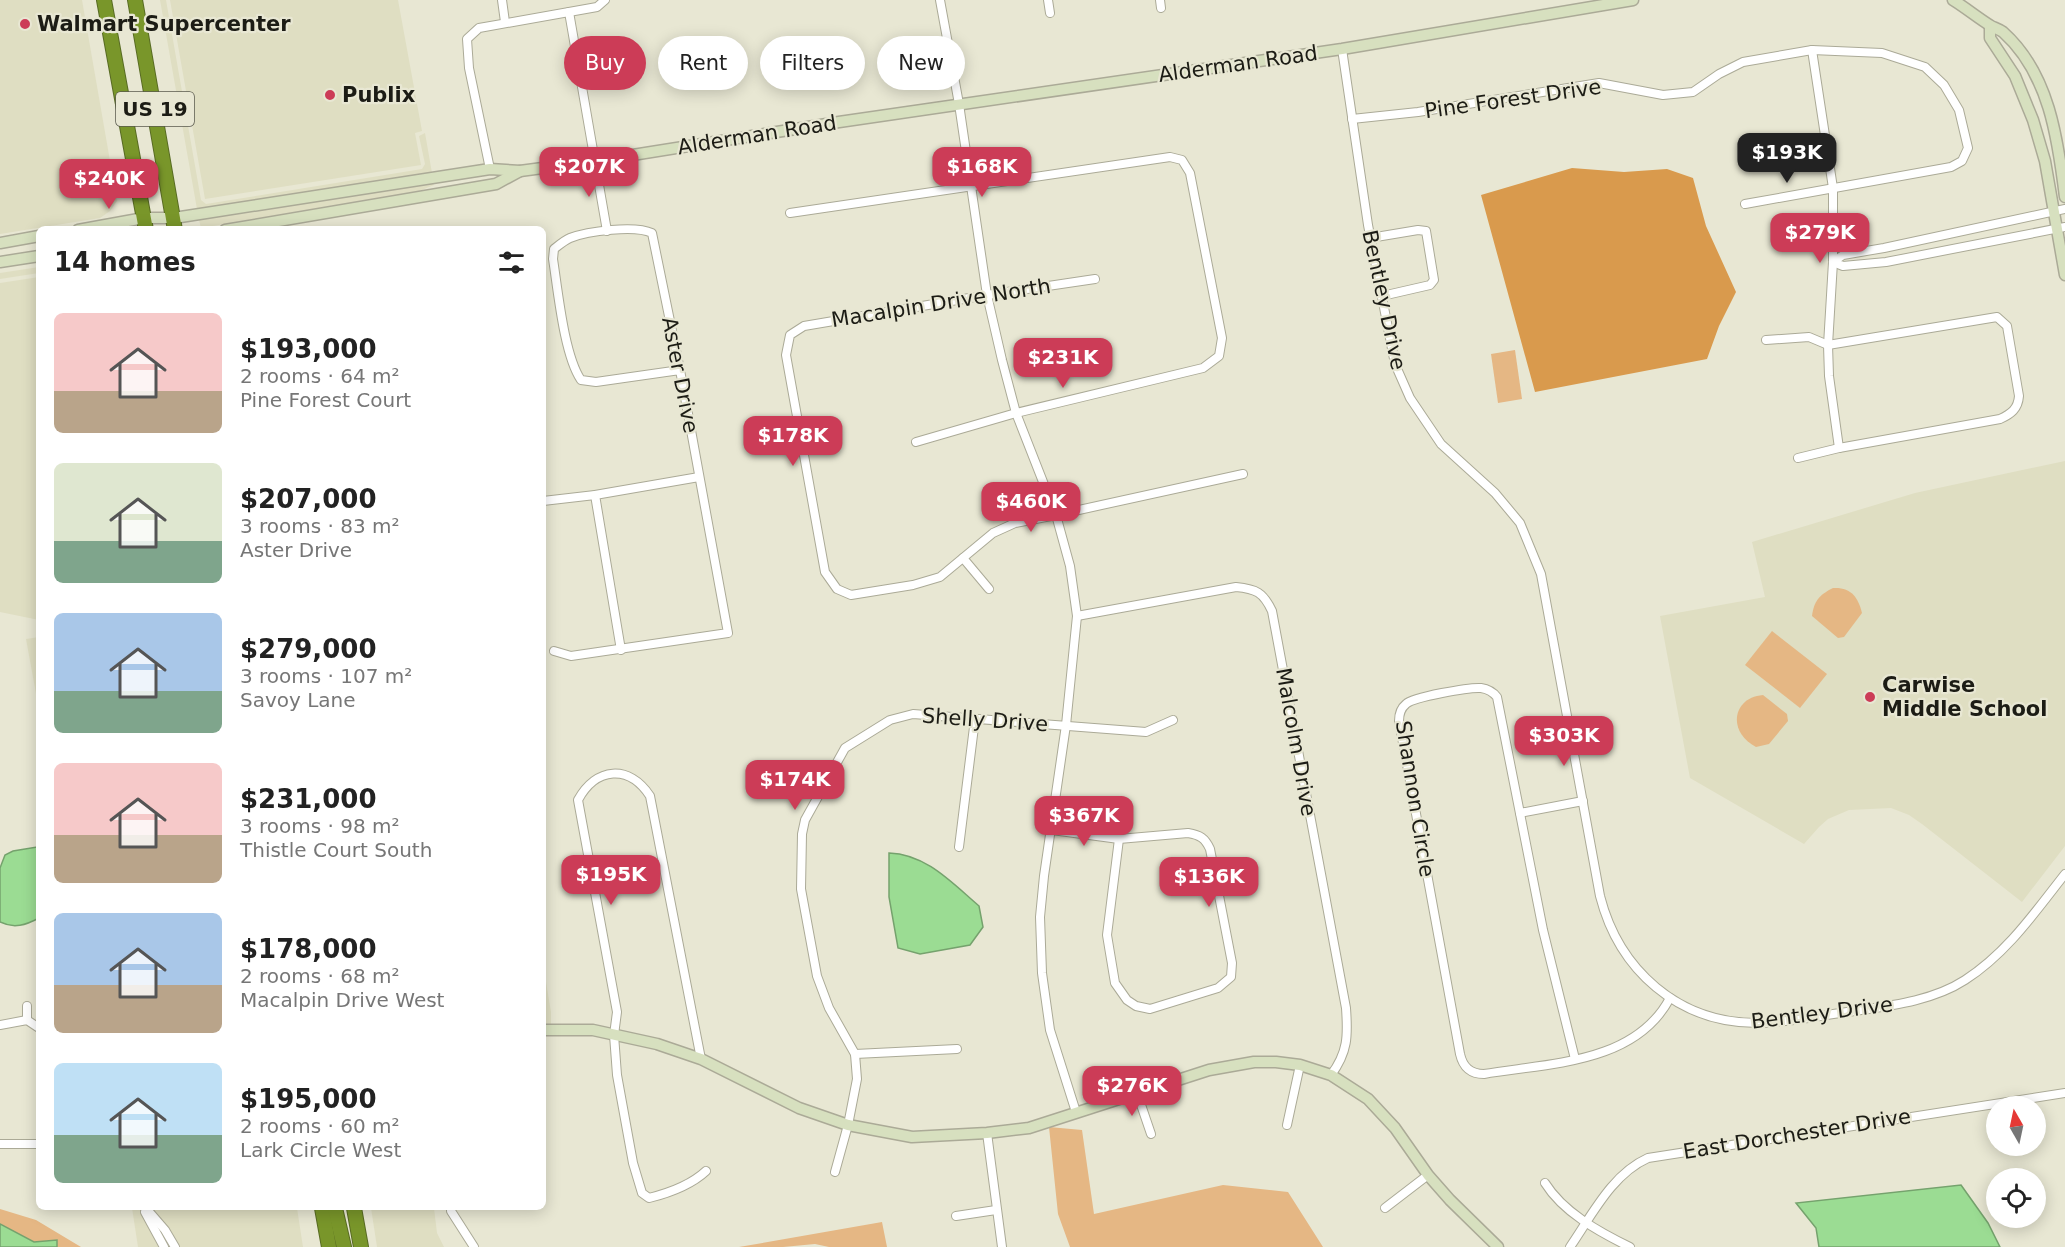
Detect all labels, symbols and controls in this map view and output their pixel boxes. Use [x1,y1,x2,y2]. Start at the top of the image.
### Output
place label: Walmart Supercenter [37,12,291,36]
marker: Walmart Supercenter [18,17,32,31]
chip: Buy [564,36,646,90]
chip: Rent [658,36,748,90]
chip: Filters [760,36,865,90]
chip: New [877,36,965,90]
street label: Alderman Road [1157,41,1319,87]
street label: Pine Forest Drive [1423,75,1603,123]
place label: Publix [342,83,416,107]
marker: Publix [323,88,337,102]
road number: US 19 [116,92,194,126]
street label: Alderman Road [676,111,838,159]
pin: $193K [1745,133,1829,184]
text: $193K [1751,140,1823,164]
pin: $207K [547,147,631,198]
pin: $168K [940,147,1024,198]
text: $207K [553,154,625,178]
text: $168K [946,154,1018,178]
pin: $240K [67,159,151,210]
text: $240K [73,166,145,190]
pin: $279K [1778,213,1862,264]
text: $279K [1784,220,1856,244]
street label: Bentley Drive [1357,228,1411,372]
icon: filters [495,246,528,279]
text: 14 homes [54,247,196,277]
street label: Macalpin Drive North [830,274,1052,332]
street label: Aster Drive [657,315,703,435]
text: $193,000 [240,334,377,364]
icon: home [102,337,174,409]
pin: $231K [1021,338,1105,389]
text: $231K [1027,345,1099,369]
text: 2 rooms · 64 m² [240,364,400,388]
text: Pine Forest Court [240,388,411,412]
pin: $178K [751,416,835,467]
text: $178K [757,423,829,447]
pin: $460K [989,482,1073,533]
text: $207,000 [240,484,377,514]
icon: home [102,487,174,559]
text: $460K [995,489,1067,513]
text: 3 rooms · 83 m² [240,514,400,538]
text: Aster Drive [240,538,352,562]
text: $279,000 [240,634,377,664]
icon: home [102,637,174,709]
text: 3 rooms · 107 m² [240,664,412,688]
street label: Malcolm Drive [1271,666,1321,818]
place label: Carwise Middle School [1882,673,2048,721]
text: Savoy Lane [240,688,356,712]
marker: Carwise Middle School [1863,690,1877,704]
street label: Shelly Drive [921,704,1049,736]
pin: $303K [1522,716,1606,767]
street label: Shannon Circle [1391,719,1439,879]
text: $303K [1528,723,1600,747]
pin: $174K [753,760,837,811]
text: $174K [759,767,831,791]
text: $231,000 [240,784,377,814]
icon: home [102,787,174,859]
pin: $367K [1042,796,1126,847]
text: $367K [1048,803,1120,827]
text: 3 rooms · 98 m² [240,814,400,838]
text: Thistle Court South [240,838,432,862]
pin: $195K [569,855,653,906]
pin: $136K [1167,857,1251,908]
text: $195K [575,862,647,886]
text: $136K [1173,864,1245,888]
text: $178,000 [240,934,377,964]
icon: home [102,937,174,1009]
text: 2 rooms · 68 m² [240,964,400,988]
text: Macalpin Drive West [240,988,444,1012]
street label: Bentley Drive [1750,992,1894,1034]
pin: $276K [1090,1066,1174,1117]
text: $276K [1096,1073,1168,1097]
text: $195,000 [240,1084,377,1114]
icon: home [102,1087,174,1159]
north arrow [1986,1096,2046,1156]
map controls [1986,1096,2046,1228]
street label: East Dorchester Drive [1681,1104,1913,1164]
text: 2 rooms · 60 m² [240,1114,400,1138]
text: Lark Circle West [240,1138,401,1162]
button: locate [1986,1168,2046,1228]

